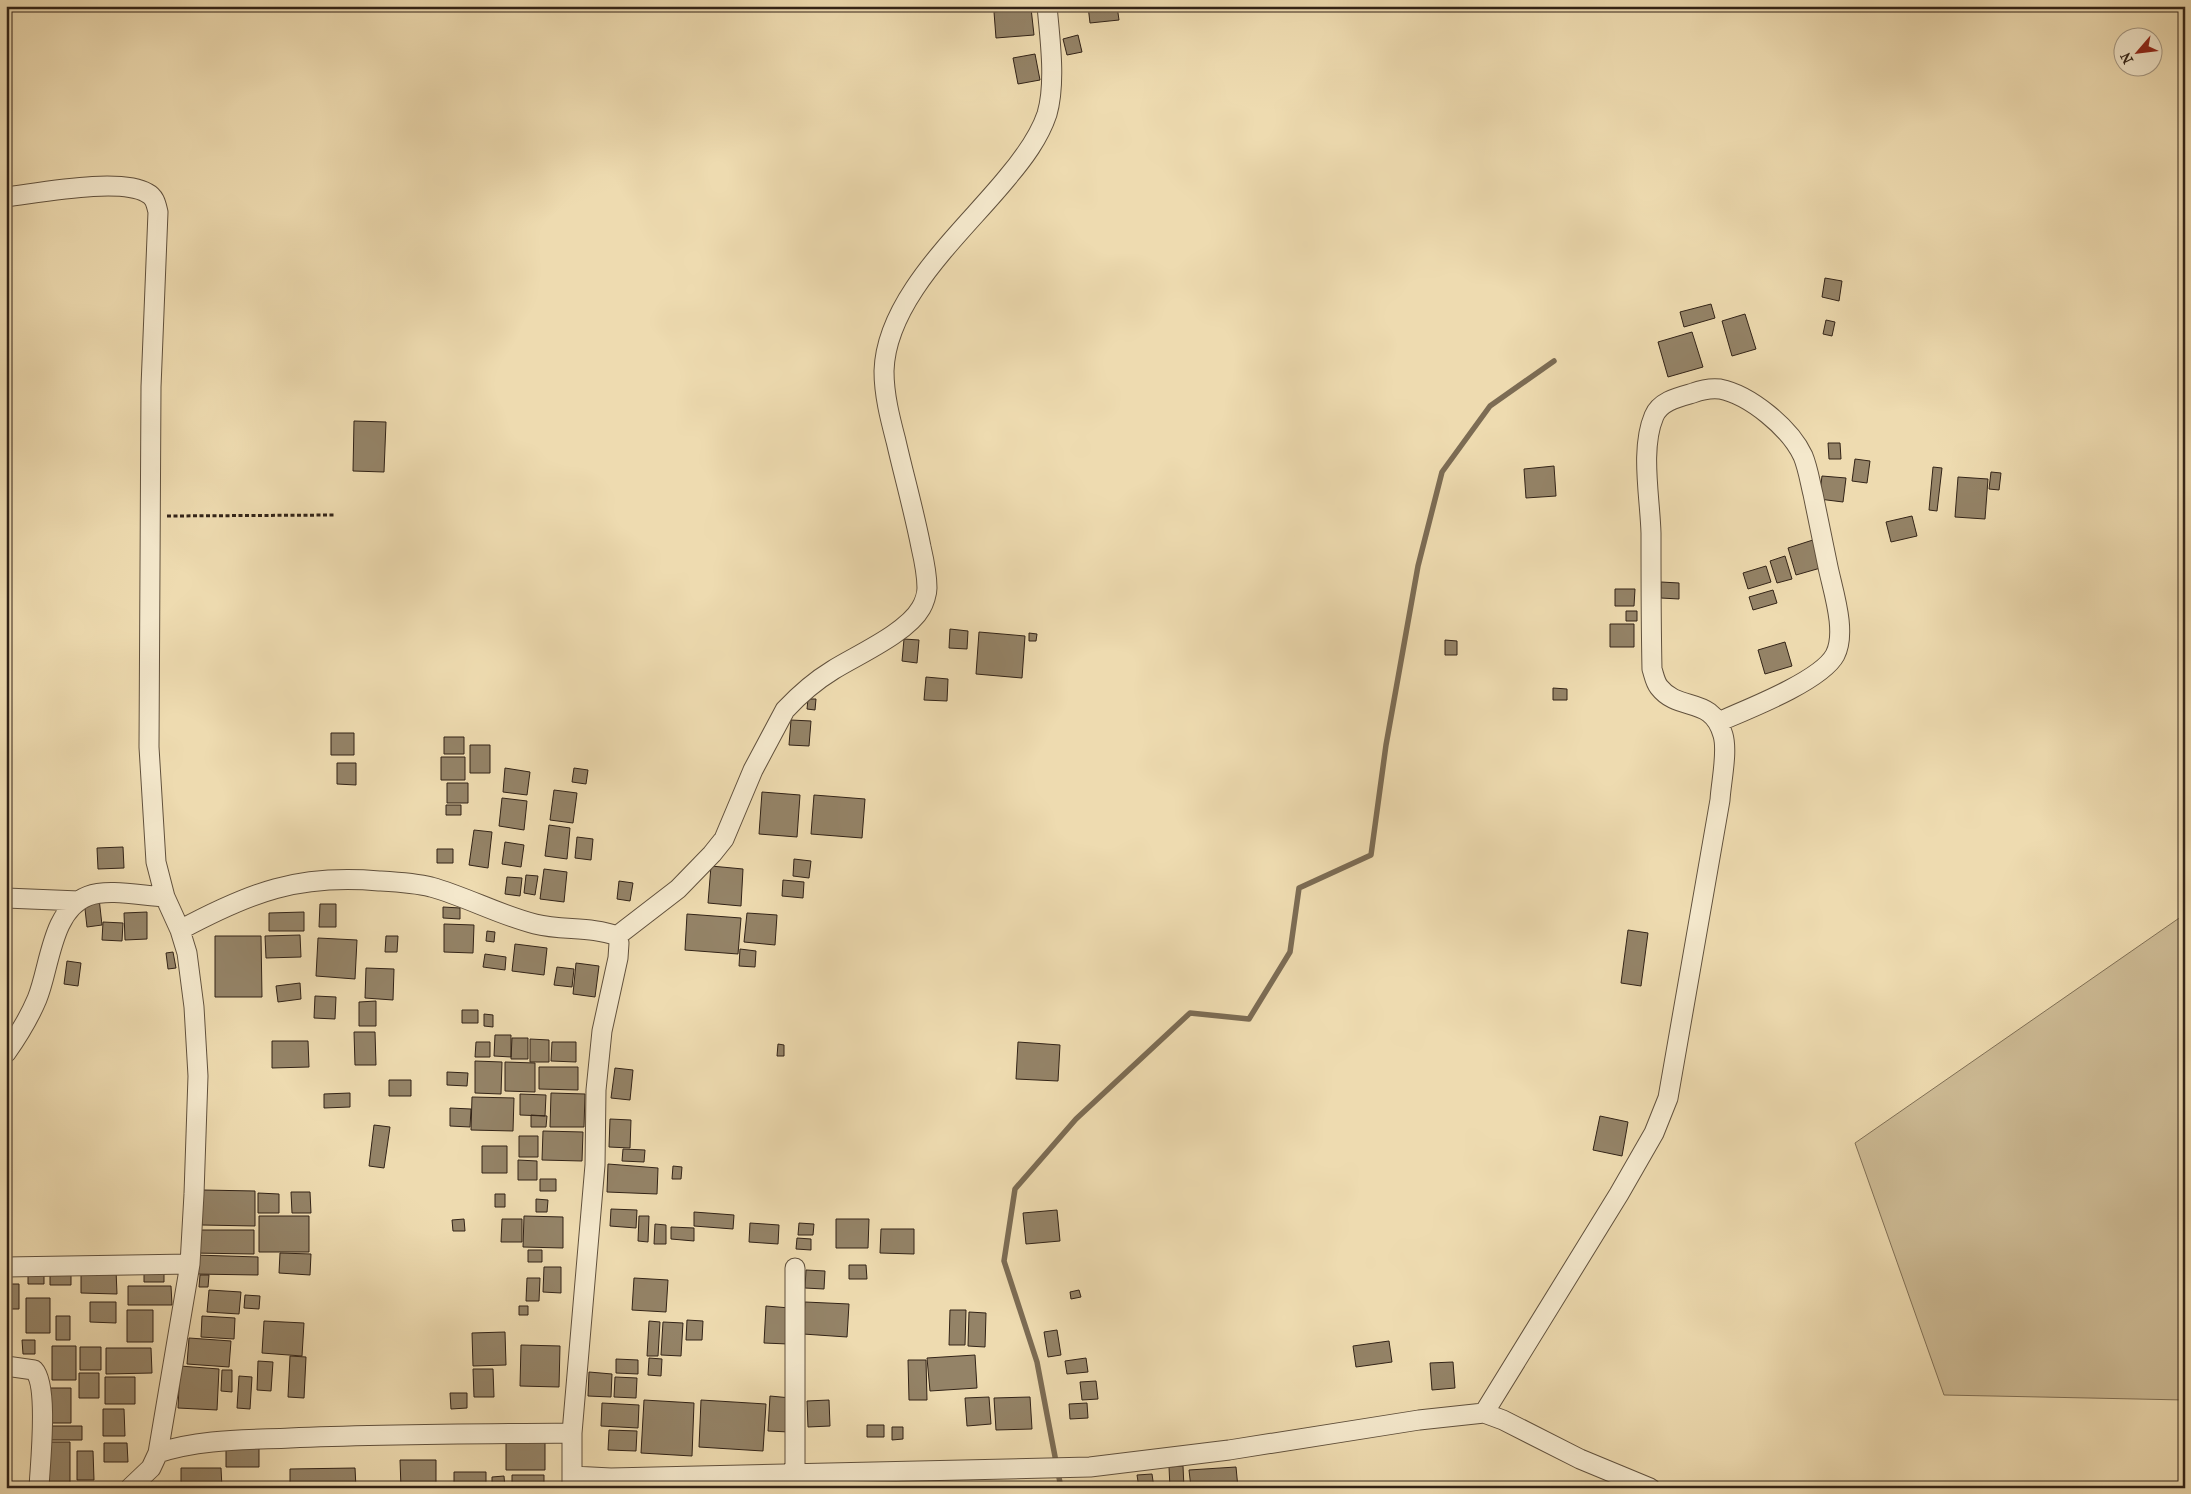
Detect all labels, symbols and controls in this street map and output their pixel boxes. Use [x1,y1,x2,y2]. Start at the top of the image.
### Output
north arrow [2114,28,2164,78]
text: N [2117,49,2137,67]

